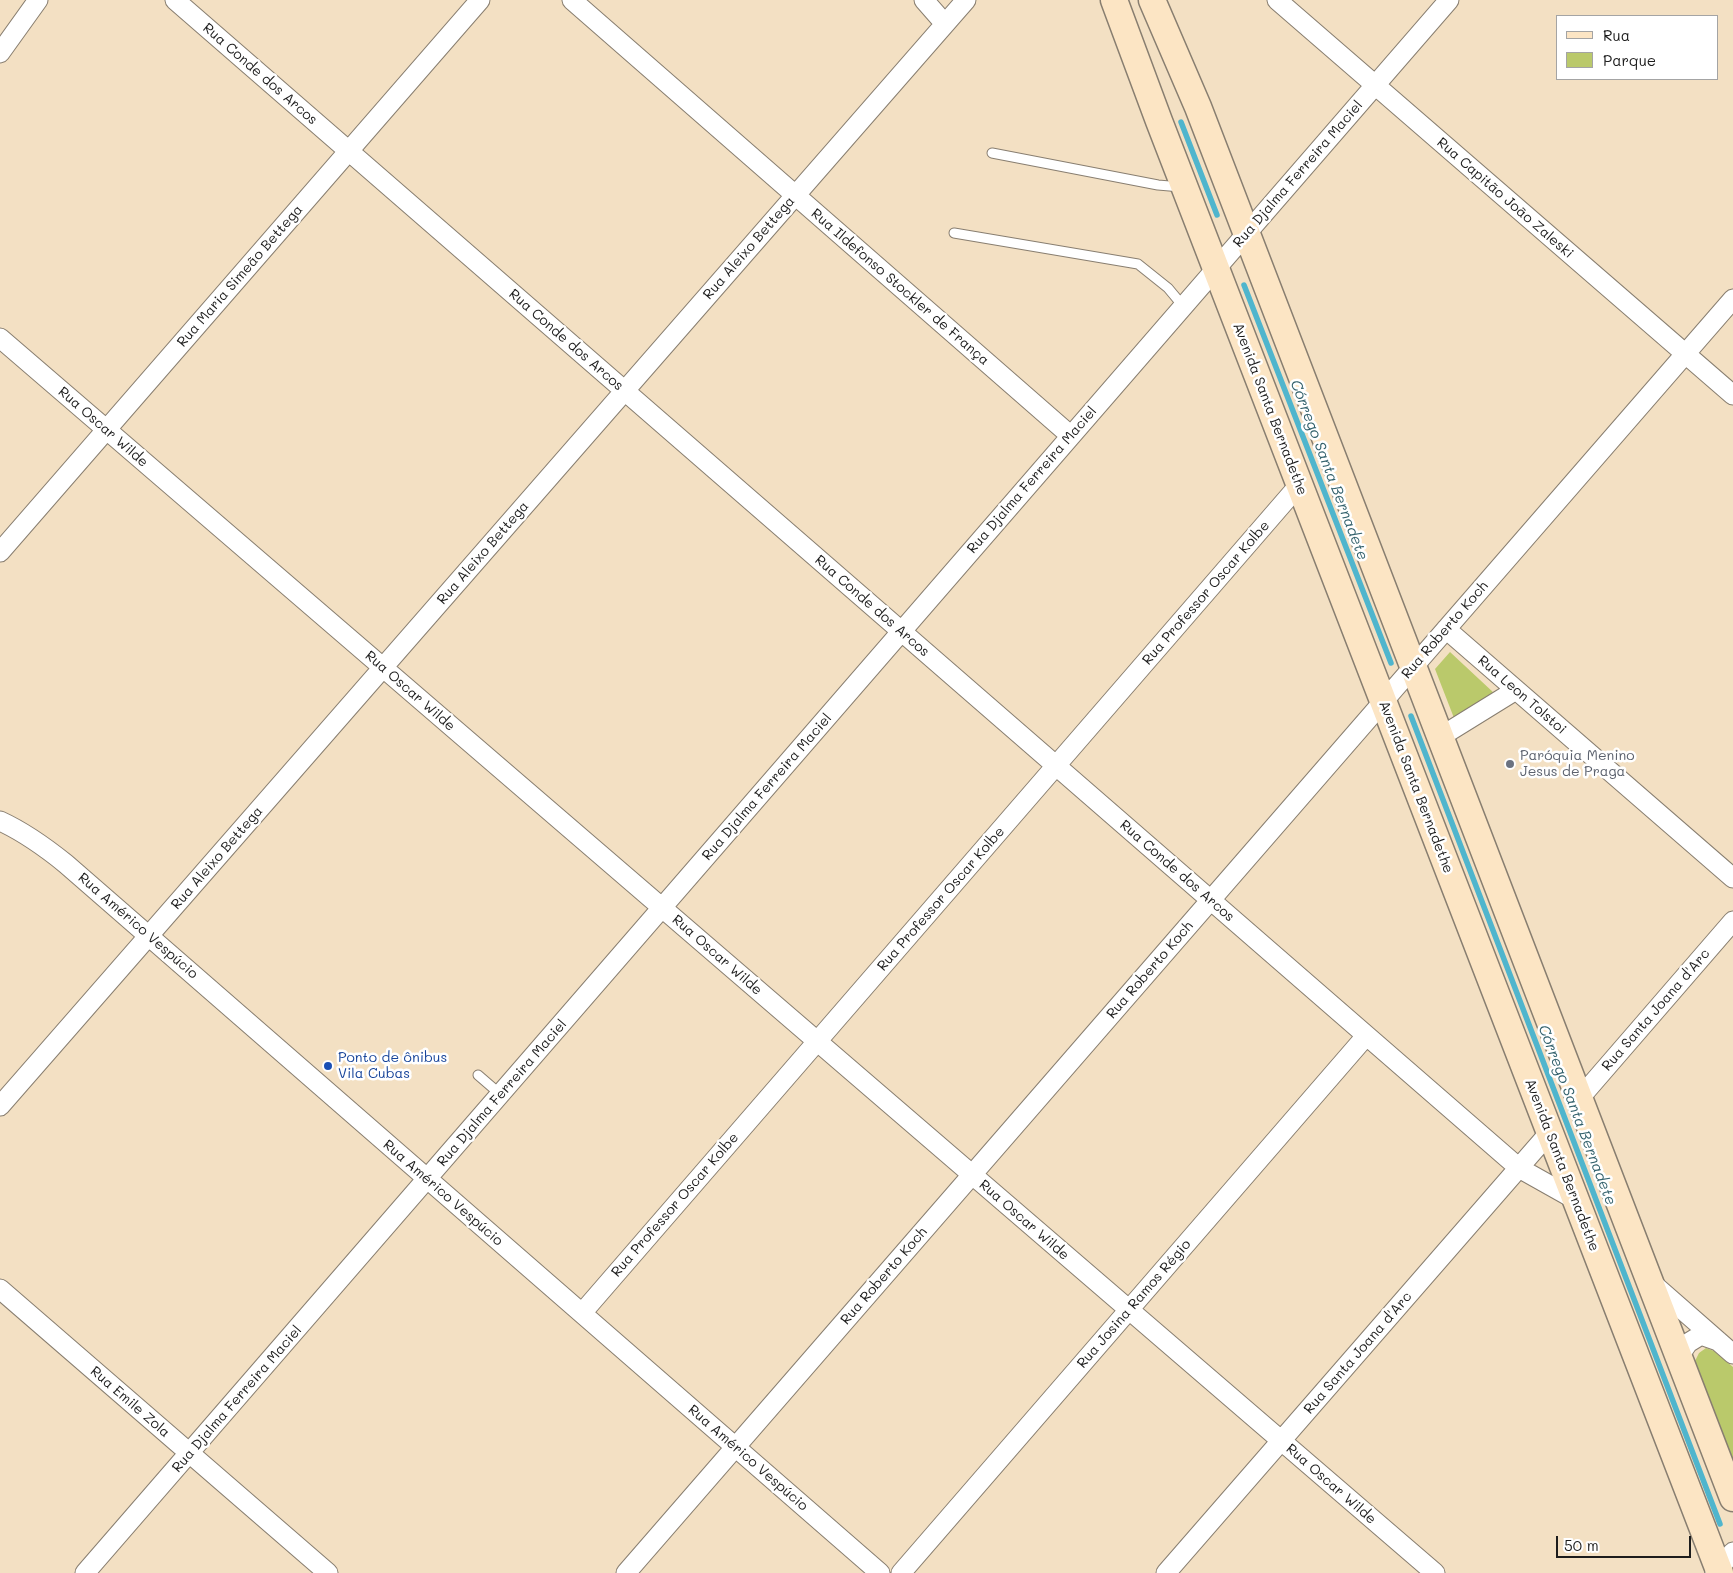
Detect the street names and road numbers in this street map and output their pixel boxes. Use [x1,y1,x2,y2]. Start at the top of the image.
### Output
street label: Rua Conde dos Arcos [199,20,321,128]
street label: Rua Djalma Ferreira Maciel [1230,97,1366,251]
street label: Rua Capitão João Zaleski [1433,134,1577,262]
street label: Rua Aleixo Bettega [700,193,798,303]
street label: Rua Maria Simeão Bettega [174,201,306,351]
street label: Rua Ildefonso Stockler de França [808,205,992,369]
street label: Rua Conde dos Arcos [505,286,627,394]
street label: Avenida Santa Bernadethe [1229,320,1311,498]
street label: Rua Oscar Wilde [55,383,151,471]
street label: Rua Djalma Ferreira Maciel [964,403,1100,557]
street label: Rua Aleixo Bettega [434,498,532,608]
street label: Rua Professor Oscar Kolbe [1139,517,1273,669]
street label: Rua Conde dos Arcos [811,552,933,660]
street label: Rua Roberto Koch [1398,578,1492,682]
street label: Rua Oscar Wilde [362,647,458,735]
street label: Rua Leon Tolstoi [1474,652,1570,738]
street label: Avenida Santa Bernadethe [1375,698,1457,876]
street label: Rua Djalma Ferreira Maciel [699,710,835,864]
street label: Rua Aleixo Bettega [168,803,266,913]
street label: Rua Conde dos Arcos [1116,817,1238,925]
street label: Rua Professor Oscar Kolbe [874,823,1008,975]
street label: Rua Américo Vespúcio [75,869,201,983]
street label: Rua Oscar Wilde [669,911,765,999]
street label: Rua Roberto Koch [1103,918,1197,1022]
street label: Rua Santa Joana d'Arc [1598,946,1714,1074]
street label: Rua Djalma Ferreira Maciel [434,1016,570,1170]
street label: Avenida Santa Bernadethe [1521,1076,1603,1254]
street label: Rua Professor Oscar Kolbe [608,1129,742,1281]
street label: Rua Américo Vespúcio [380,1136,506,1250]
street label: Rua Oscar Wilde [976,1176,1072,1264]
street label: Rua Roberto Koch [837,1224,931,1328]
street label: Rua Josina Ramos Régio [1074,1236,1194,1372]
street label: Rua Santa Joana d'Arc [1300,1289,1416,1417]
street label: Rua Djalma Ferreira Maciel [169,1322,305,1476]
street label: Rua Emile Zola [87,1363,173,1441]
street label: Rua Américo Vespúcio [685,1401,811,1515]
street label: Rua Oscar Wilde [1283,1440,1379,1528]

